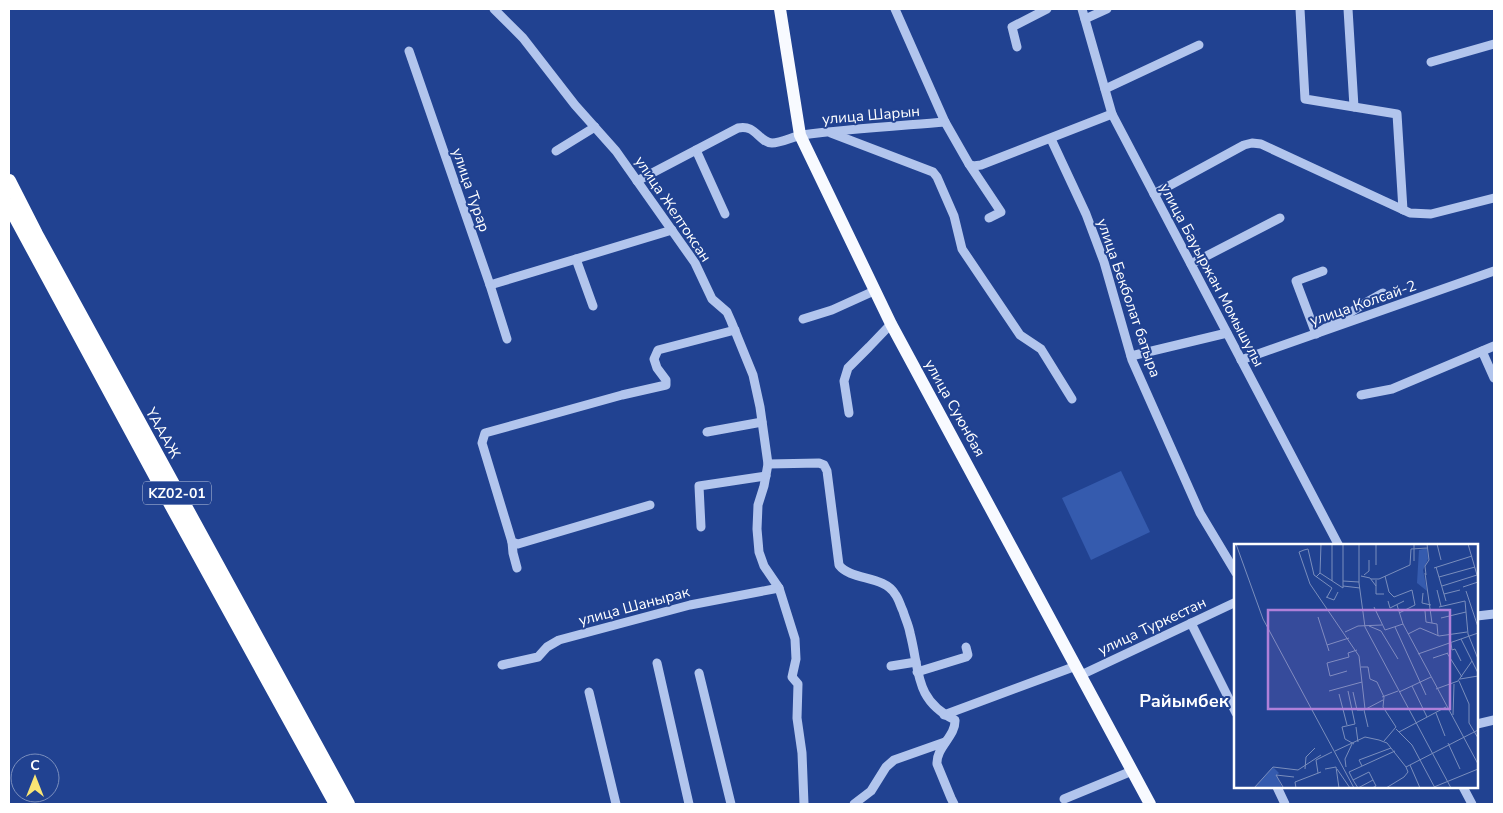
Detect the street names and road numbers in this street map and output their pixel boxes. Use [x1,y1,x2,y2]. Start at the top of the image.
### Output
street label: улица Шарын [821,101,921,129]
street label: улица Турар [447,145,495,235]
street label: улица Желтоксан [630,152,716,266]
street label: улица Бауыржан Момышулы [1155,180,1269,370]
street label: улица Бекболат батыра [1092,216,1166,380]
street label: улица Колсай-2 [1307,275,1419,331]
street label: улица Суюнбая [920,356,990,460]
street label: ҮАААЖ [140,403,185,462]
road number: KZ02-01 [143,482,211,504]
street label: улица Шанырак [576,582,692,630]
street label: улица Туркестан [1095,592,1209,660]

